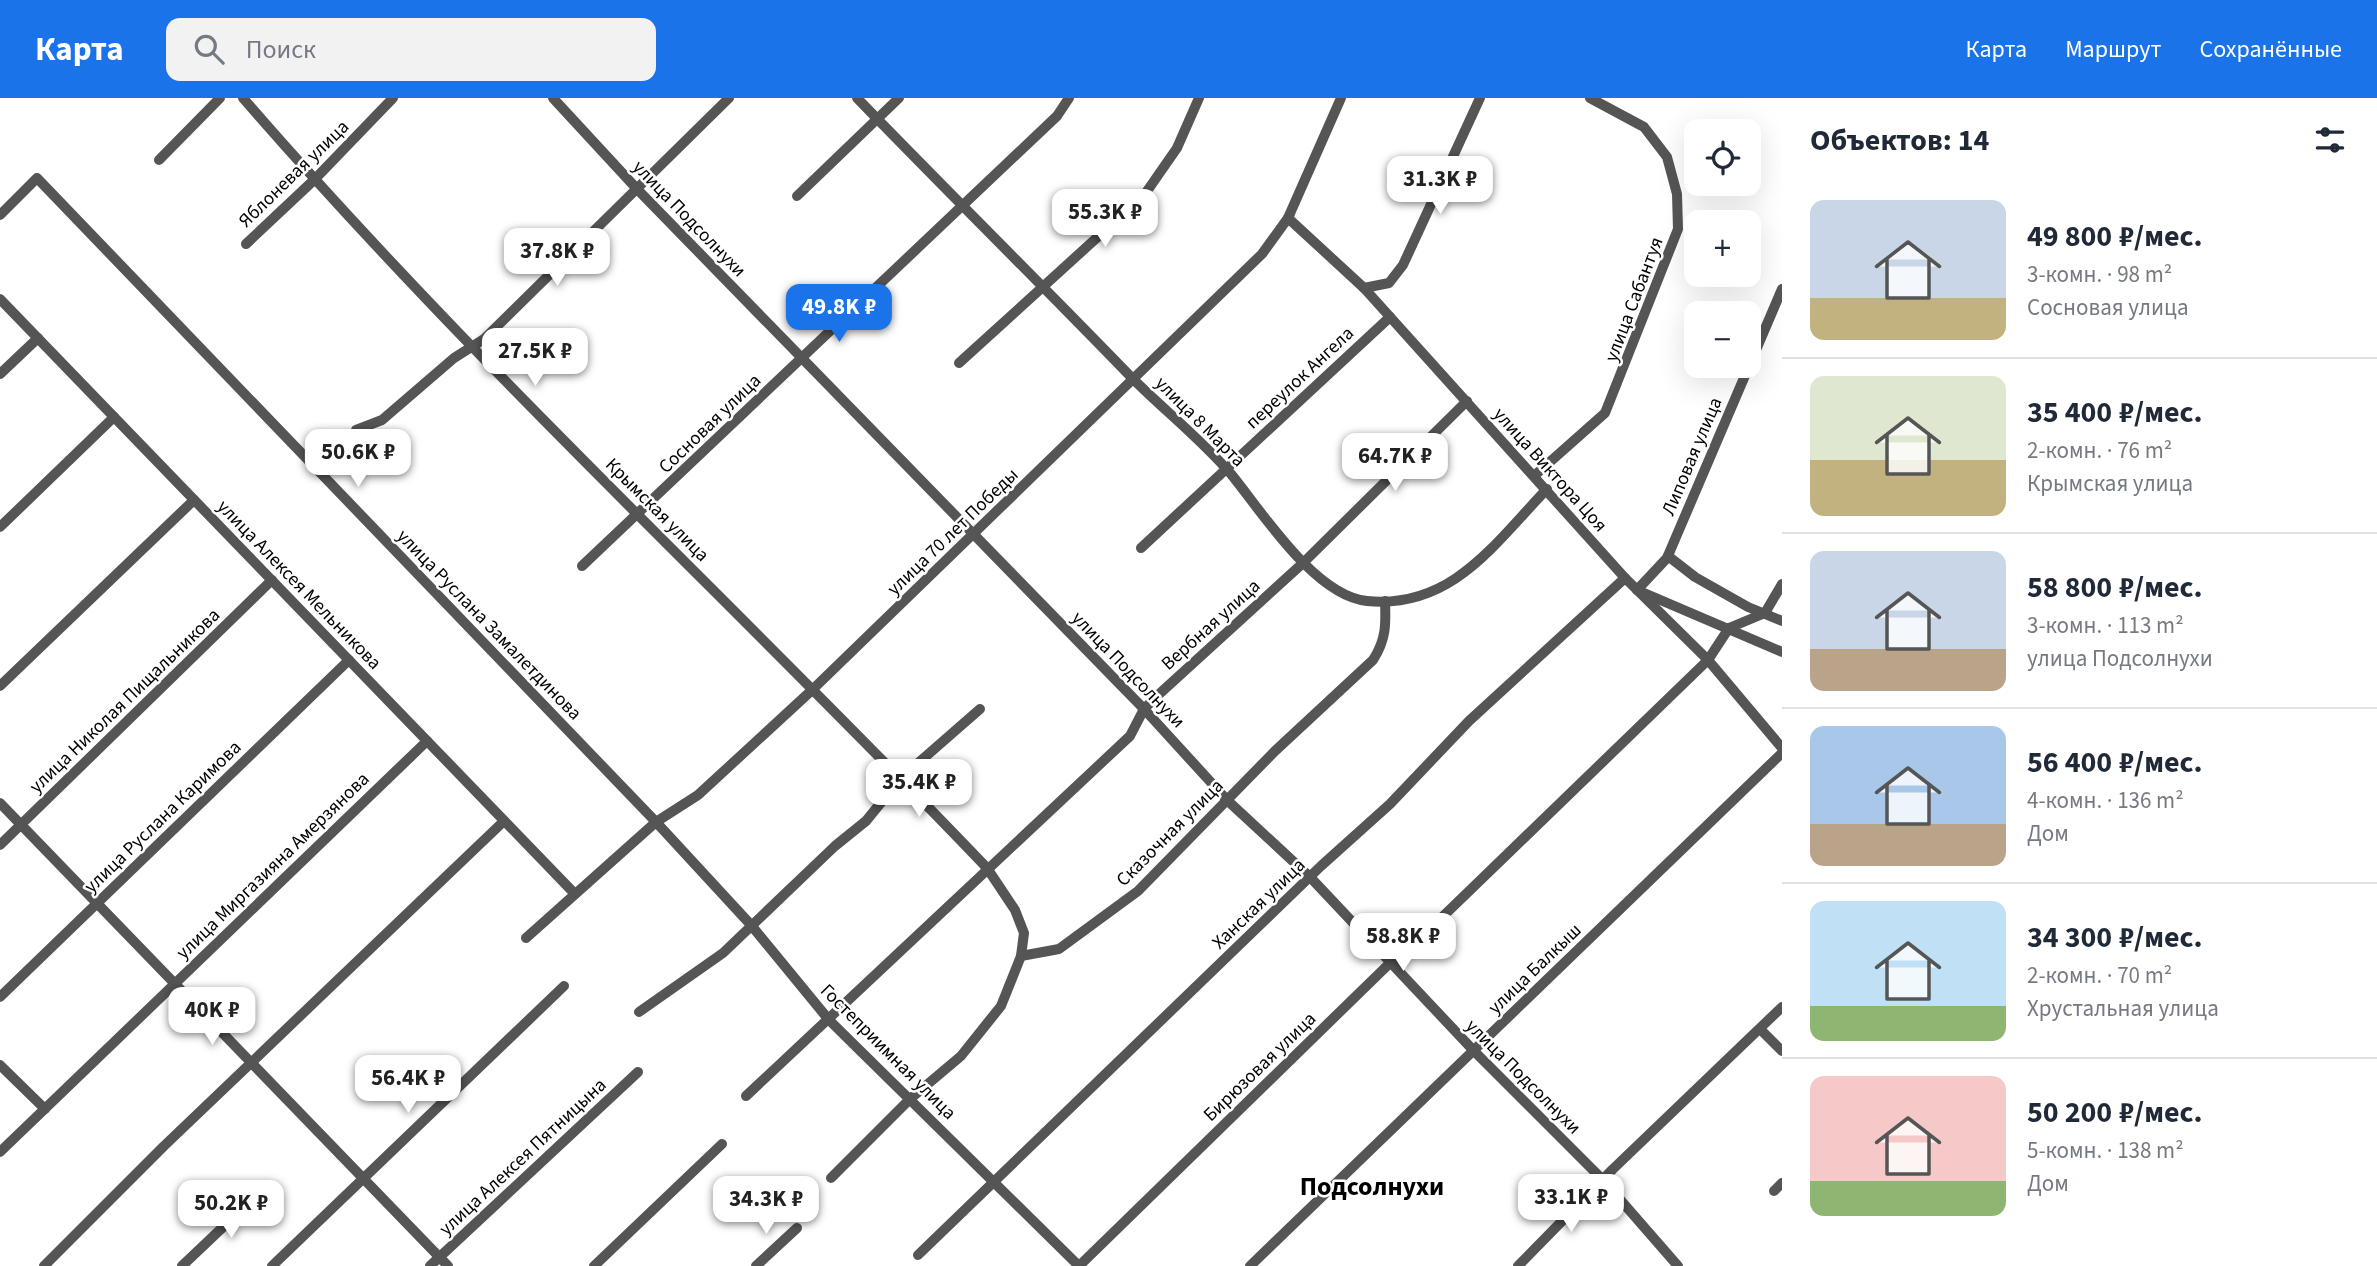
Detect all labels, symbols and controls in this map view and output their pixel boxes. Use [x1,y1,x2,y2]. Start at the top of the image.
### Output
search box [166,18,656,81]
text: Карта [35,26,124,73]
icon: search [190,30,228,68]
text: Поиск [246,31,316,68]
text: Карта [1966,32,2027,67]
text: Маршрут [2065,32,2161,67]
text: Сохранённые [2199,32,2342,67]
street label: Яблоневая улица [233,114,355,234]
map controls [1684,119,1761,378]
button: locate [1684,119,1761,196]
text: Объектов: 14 [1810,119,1989,162]
icon: filters [2311,121,2349,159]
street label: улица Подсолнухи [626,154,752,284]
pin: 31.3K ₽ [1375,156,1505,216]
text: 31.3K ₽ [1403,162,1477,195]
pin: 55.3K ₽ [1040,190,1170,249]
text: 55.3K ₽ [1068,195,1142,228]
button: + [1684,210,1761,287]
text: 49 800 ₽/мес. [2027,215,2203,258]
pin: 37.8K ₽ [492,228,622,288]
icon: home [1866,228,1950,312]
street label: улица Сабантуя [1598,233,1671,366]
text: 37.8K ₽ [520,234,594,267]
text: 3-комн. · 98 m² [2027,258,2172,291]
pin: 49.8K ₽ [774,285,904,344]
text: 49.8K ₽ [802,290,876,323]
text: Сосновая улица [2027,291,2189,324]
button: − [1684,301,1761,378]
street label: переулок Ангела [1240,321,1360,436]
pin: 27.5K ₽ [470,328,600,388]
text: 27.5K ₽ [498,334,572,367]
street label: Сосновая улица [653,368,767,480]
street label: улица 8 Марта [1149,371,1251,473]
text: 35 400 ₽/мес. [2027,391,2203,434]
street label: Липовая улица [1655,393,1729,520]
street label: улица Виктора Цоя [1487,402,1613,538]
icon: home [1866,404,1950,488]
pin: 50.6K ₽ [293,430,423,489]
pin: 64.7K ₽ [1330,434,1460,493]
text: 2-комн. · 76 m² [2027,434,2172,467]
text: 50.6K ₽ [321,435,395,468]
text: 64.7K ₽ [1358,439,1432,472]
street label: Крымская улица [599,452,715,568]
street label: улица 70 лет Победы [881,462,1025,602]
text: Крымская улица [2027,467,2193,500]
street label: улица Алексея Мельникова [210,494,387,676]
street label: улица Руслана Замалетдинова [390,524,588,726]
text: 58 800 ₽/мес. [2027,566,2203,609]
street label: Вербная улица [1155,573,1267,677]
icon: home [1866,579,1950,663]
street label: улица Николая Пищальникова [24,602,226,800]
street label: улица Подсолнухи [1065,605,1191,735]
text: 3-комн. · 113 m² [2027,609,2184,642]
text: улица Подсолнухи [2027,642,2213,675]
street label: улица Руслана Каримова [78,735,248,899]
text: 56 400 ₽/мес. [2027,741,2203,784]
icon: home [1866,754,1950,838]
pin: 35.4K ₽ [854,760,984,819]
text: 35.4K ₽ [882,765,956,798]
street label: улица Миргазияна Амерзянова [170,766,376,966]
street label: Сказочная улица [1110,773,1230,893]
text: 4-комн. · 136 m² [2027,784,2184,817]
text: Дом [2027,817,2069,850]
street label: Ханская улица [1206,852,1312,956]
pin: 58.8K ₽ [1338,914,1468,973]
text: 34 300 ₽/мес. [2027,916,2203,959]
street label: улица Балкыш [1482,917,1588,1021]
text: 58.8K ₽ [1366,919,1440,952]
icon: home [1866,929,1950,1013]
text: 2-комн. · 70 m² [2027,959,2172,992]
street label: Гостеприимная улица [814,978,962,1126]
pin: 40K ₽ [163,988,261,1047]
text: Хрустальная улица [2027,992,2219,1025]
text: 40K ₽ [184,993,240,1026]
street label: Бирюзовая улица [1198,1006,1322,1128]
street label: улица Подсолнухи [1459,1013,1587,1141]
pin: 56.4K ₽ [343,1056,473,1115]
text: 56.4K ₽ [371,1061,445,1094]
street label: улица Алексея Пятницына [433,1072,613,1242]
text: 50 200 ₽/мес. [2027,1091,2203,1134]
icon: home [1866,1104,1950,1188]
text: 5-комн. · 138 m² [2027,1134,2184,1167]
text: Дом [2027,1167,2069,1200]
district label: Подсолнухи [1300,1168,1444,1205]
pin: 33.1K ₽ [1506,1174,1636,1234]
pin: 34.3K ₽ [701,1176,831,1236]
pin: 50.2K ₽ [166,1180,296,1240]
text: 33.1K ₽ [1534,1180,1608,1213]
text: 34.3K ₽ [729,1182,803,1215]
text: 50.2K ₽ [194,1186,268,1219]

